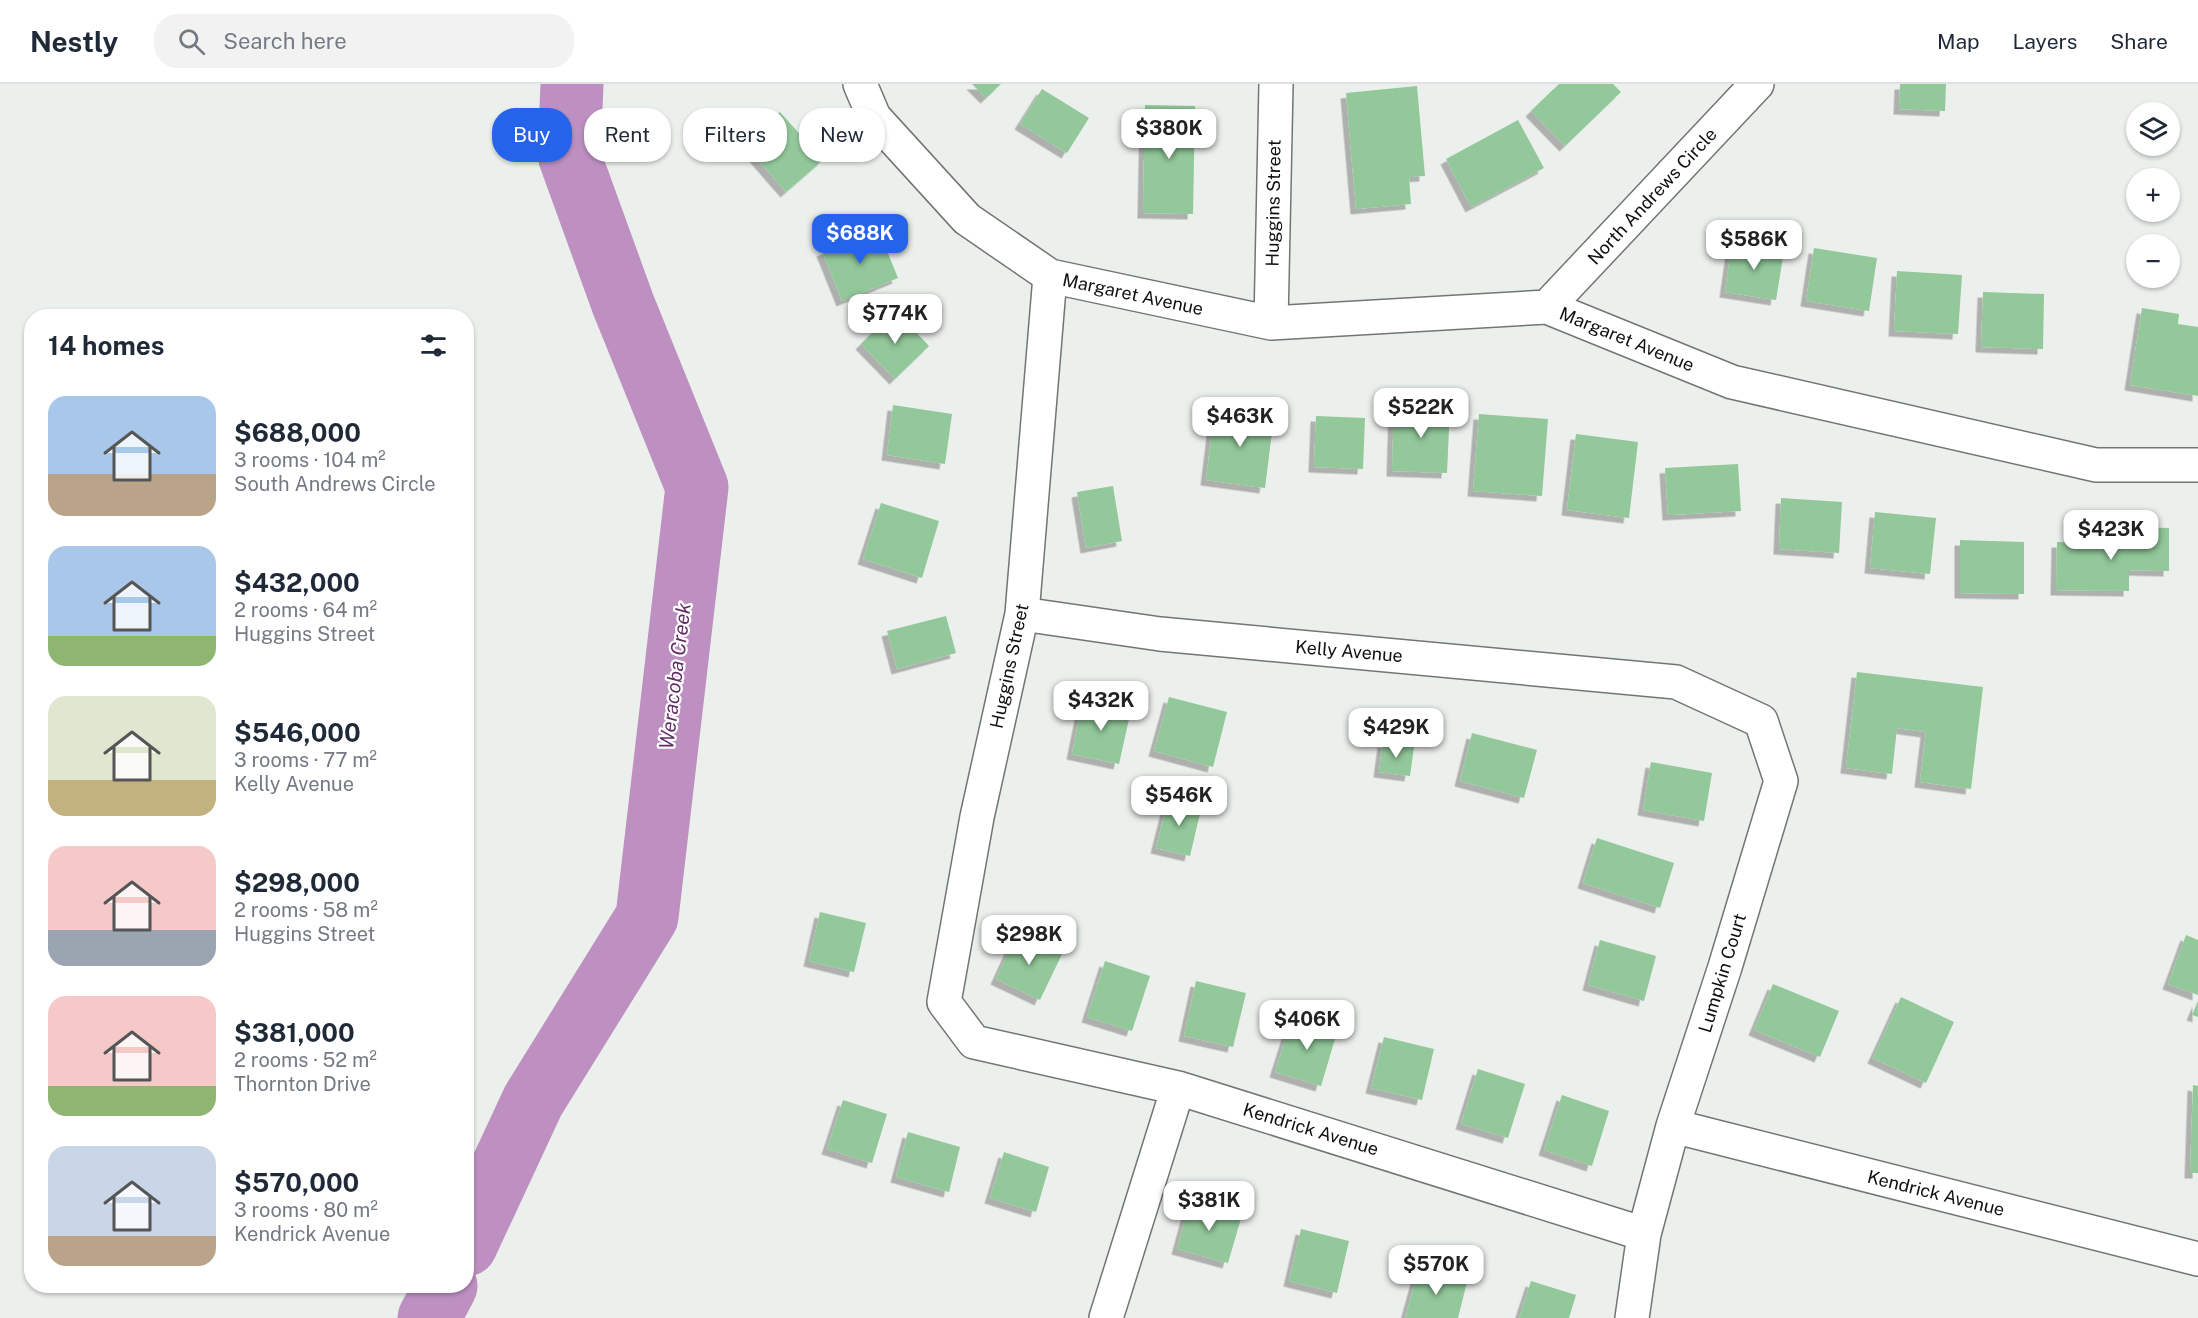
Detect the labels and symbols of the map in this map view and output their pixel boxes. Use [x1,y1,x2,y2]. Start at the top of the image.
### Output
pin: $380K [1127,109,1211,160]
street label: North Andrews Circle [1583,123,1721,269]
street label: Huggins Street [1261,139,1285,267]
pin: $688K [818,214,902,265]
pin: $586K [1712,220,1796,271]
street label: Margaret Avenue [1061,269,1205,319]
pin: $774K [853,294,937,345]
street label: Margaret Avenue [1557,302,1697,376]
pin: $522K [1379,388,1463,439]
pin: $463K [1198,397,1282,448]
pin: $423K [2069,510,2153,561]
water label: Weracoba Creek [654,601,696,751]
street label: Huggins Street [986,602,1032,730]
street label: Kelly Avenue [1294,636,1404,666]
pin: $432K [1059,681,1143,732]
pin: $429K [1354,708,1438,759]
pin: $546K [1137,776,1221,827]
street label: Lumpkin Court [1694,911,1750,1035]
pin: $298K [987,915,1071,966]
pin: $406K [1265,1000,1349,1051]
street label: Kendrick Avenue [1241,1098,1381,1160]
street label: Kendrick Avenue [1865,1166,2007,1220]
pin: $381K [1167,1181,1251,1232]
pin: $570K [1394,1245,1478,1296]

